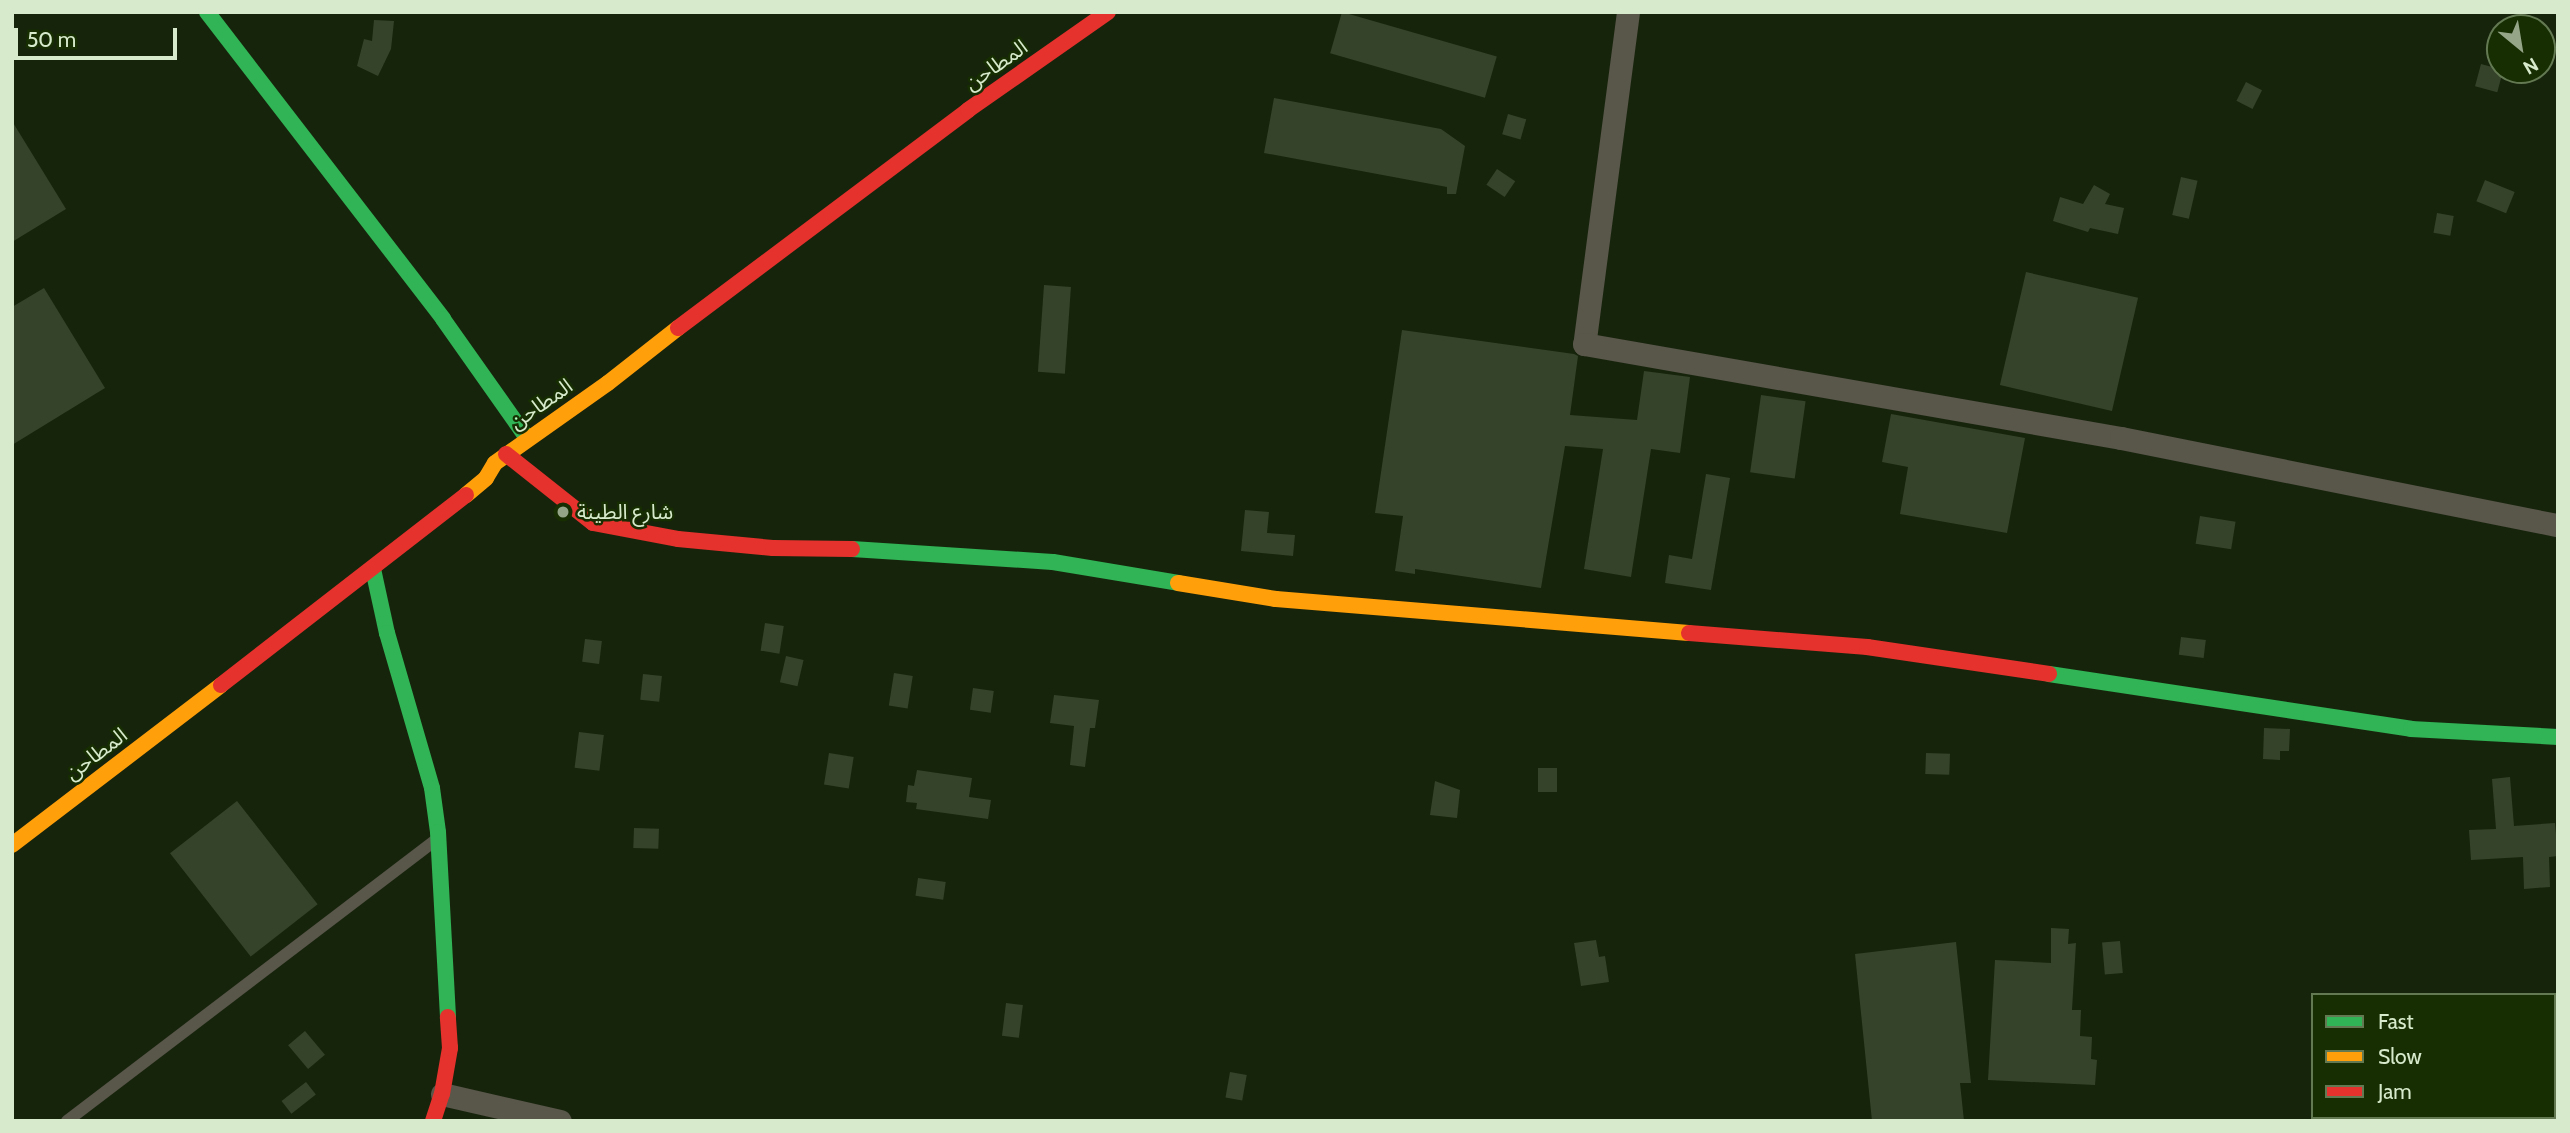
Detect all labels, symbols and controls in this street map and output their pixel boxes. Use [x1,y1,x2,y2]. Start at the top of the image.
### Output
scale bar [18,14,180,58]
north arrow [2486,14,2556,84]
text: 50 m [27,27,76,52]
street label: المطاحن [960,34,1032,96]
text: N [2519,53,2542,79]
street label: المطاحن [505,373,577,435]
place label: شارع الطينة [577,499,673,525]
marker: شارع الطينة [555,504,571,520]
street label: المطاحن [60,722,132,786]
legend [2311,993,2556,1119]
text: Fast [2378,1009,2414,1034]
text: Slow [2378,1044,2422,1069]
text: Jam [2378,1079,2412,1104]

